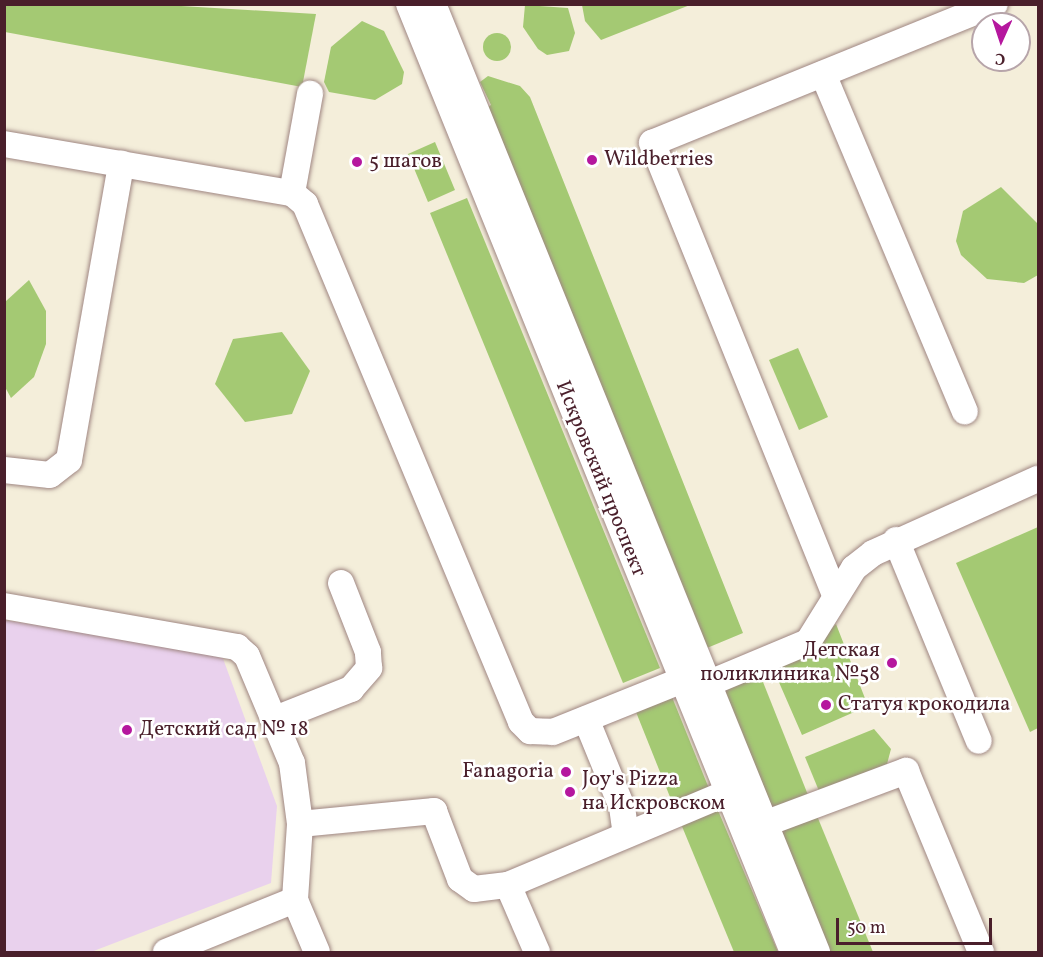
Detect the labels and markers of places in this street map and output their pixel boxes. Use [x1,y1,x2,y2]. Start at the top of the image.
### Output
place label: Wildberries [604,147,713,173]
place label: 5 шагов [369,149,442,175]
marker: Wildberries [585,153,599,167]
marker: 5 шагов [350,155,364,169]
place label: Детская поликлиника №58 [700,638,880,688]
marker: Детская поликлиника №58 [885,656,899,670]
place label: Статуя крокодила [838,692,1010,718]
marker: Статуя крокодила [819,698,833,712]
place label: Детский сад № 18 [139,717,308,743]
marker: Детский сад № 18 [120,723,134,737]
place label: Fanagoria [462,759,554,785]
marker: Fanagoria [559,765,573,779]
place label: Joy's Pizza на Искровском [582,767,725,817]
marker: Joy's Pizza на Искровском [563,785,577,799]

